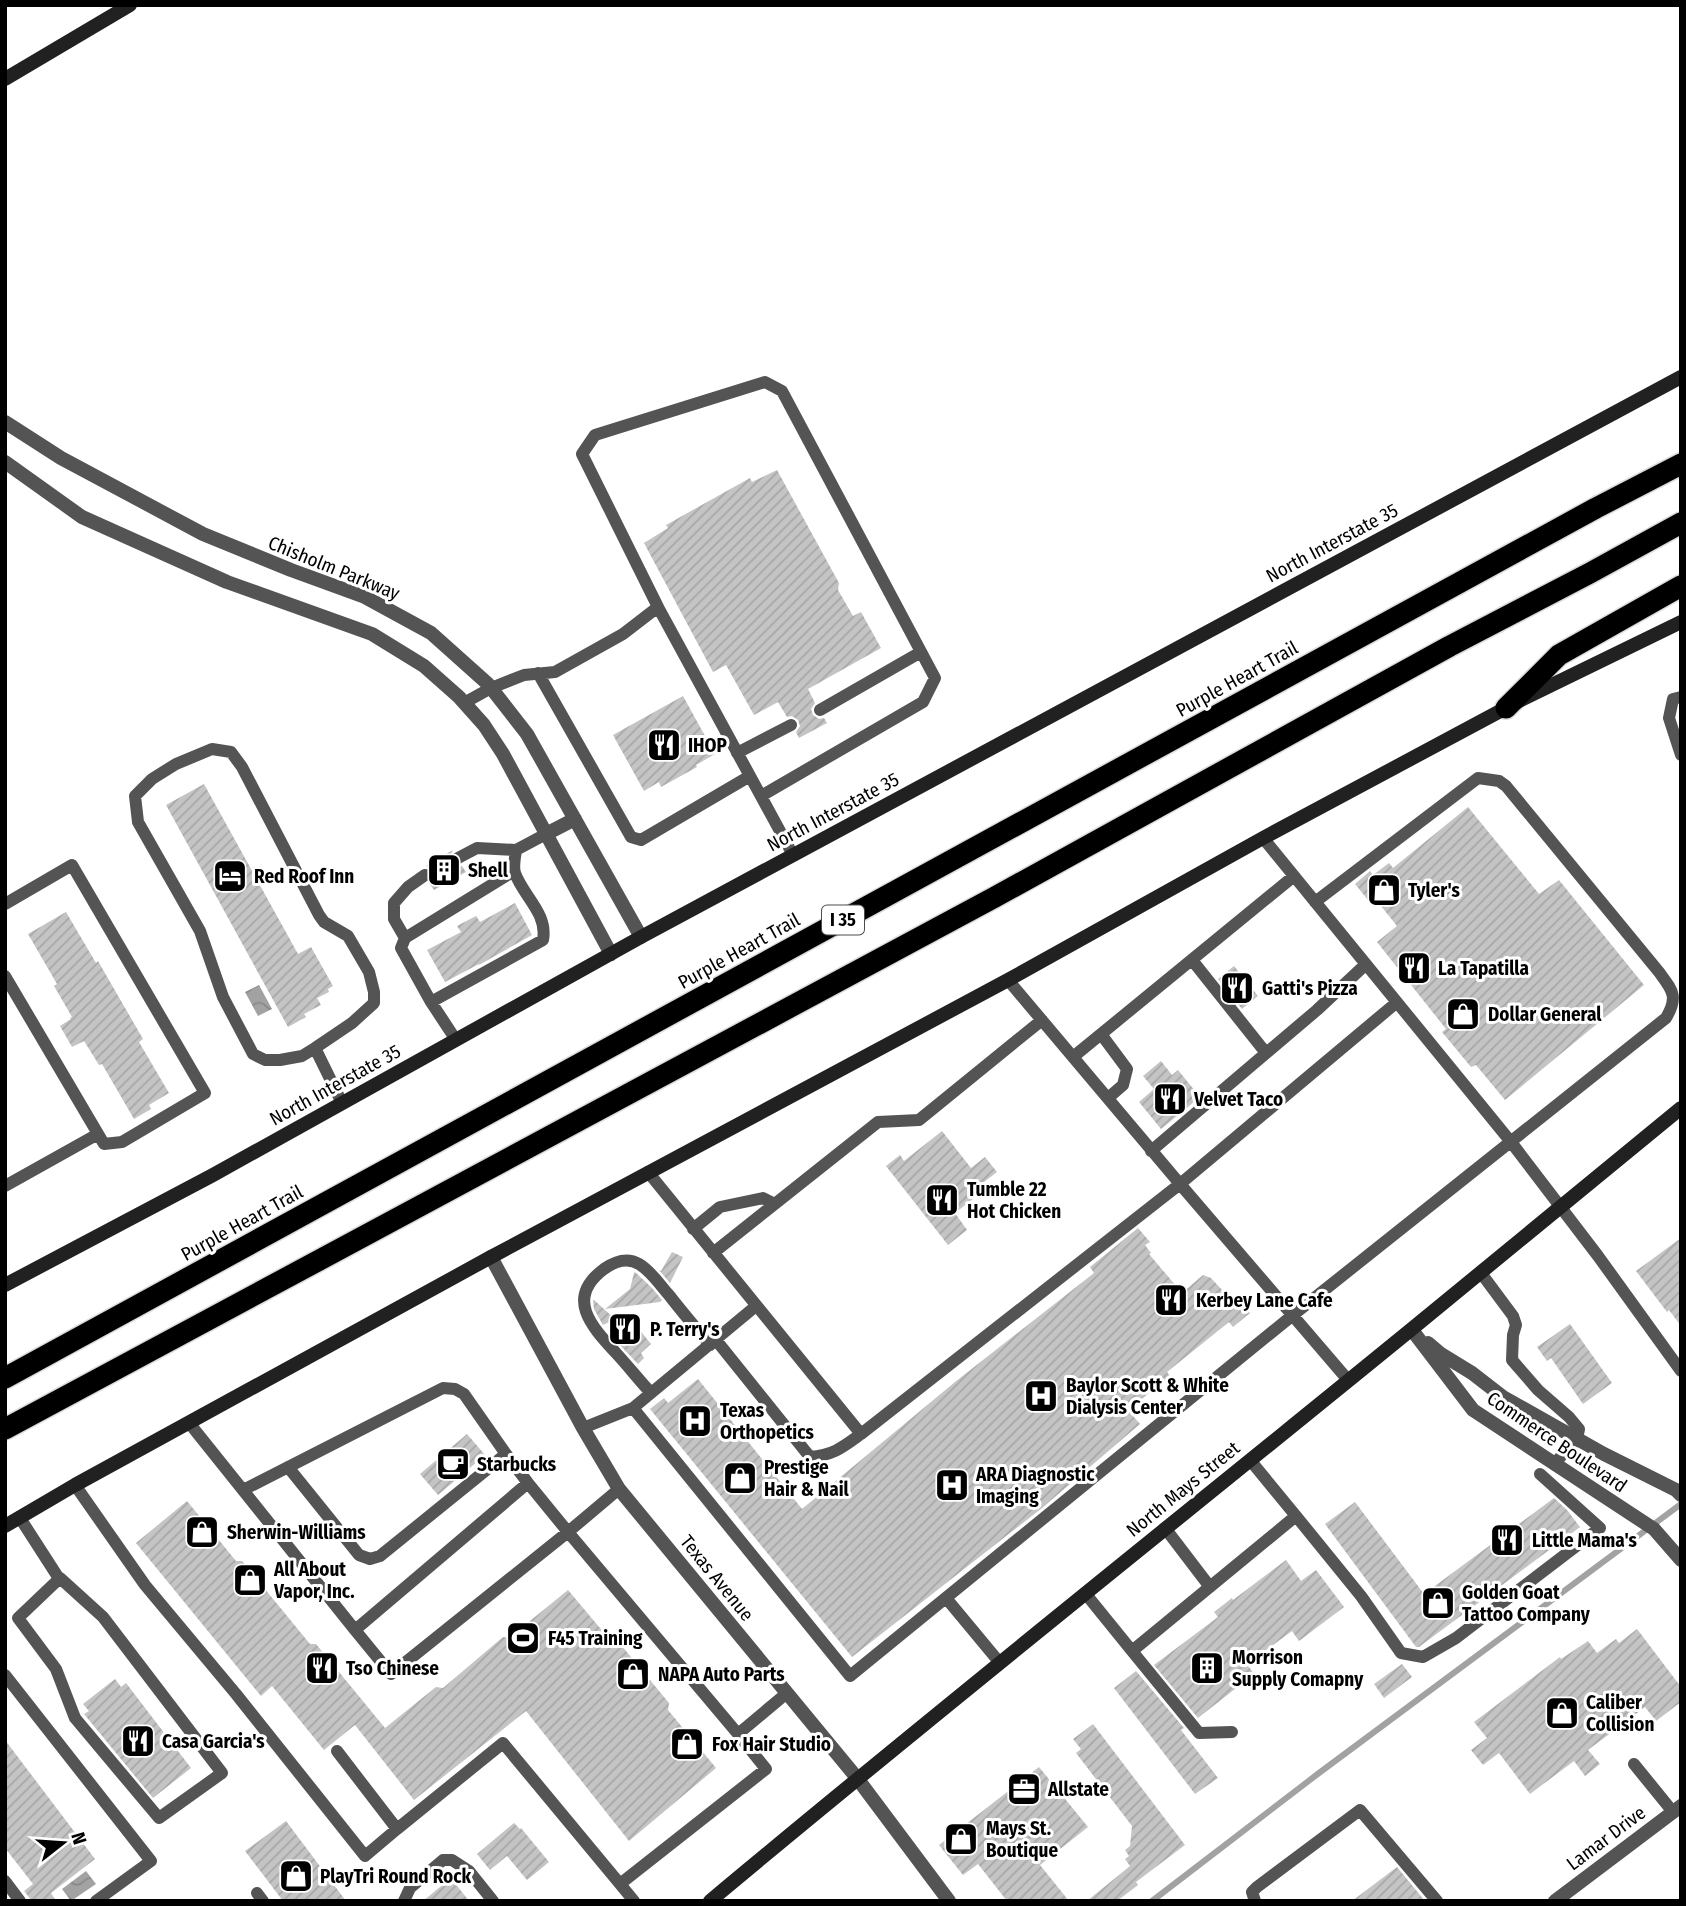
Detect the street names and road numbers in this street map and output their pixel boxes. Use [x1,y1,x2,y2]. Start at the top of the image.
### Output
street label: North Interstate 35 [1262,499,1402,587]
street label: Chisholm Parkway [265,531,404,605]
street label: Purple Heart Trail [1172,636,1302,722]
street label: North Interstate 35 [763,768,903,856]
road number: I 35 [822,905,864,934]
street label: Purple Heart Trail [674,908,804,994]
street label: North Interstate 35 [266,1040,404,1130]
street label: Purple Heart Trail [177,1180,307,1266]
street label: Commerce Boulevard [1483,1387,1631,1497]
street label: North Mays Street [1122,1436,1245,1542]
street label: Texas Avenue [675,1530,759,1626]
street label: Lamar Drive [1562,1801,1650,1875]

